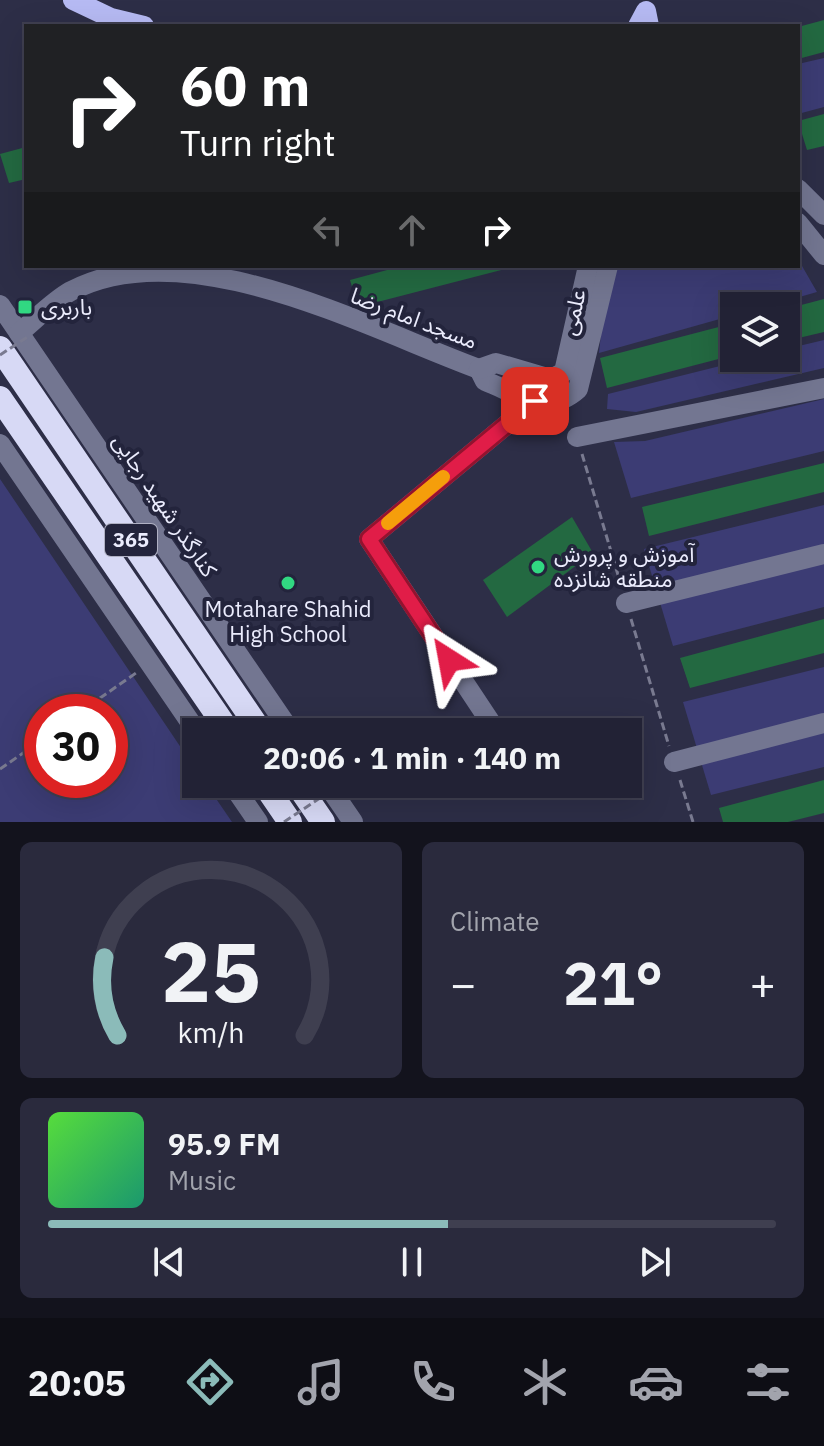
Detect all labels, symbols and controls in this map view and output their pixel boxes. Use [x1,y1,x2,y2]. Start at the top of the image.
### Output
text: 60 m [180,49,310,121]
icon: right [48,56,152,160]
text: Turn right [180,119,336,166]
icon: left [306,208,350,252]
icon: ahead [390,208,434,252]
icon: right [474,208,518,252]
street label: مسجد امام رضا [345,280,482,358]
street label: علمی [553,286,592,338]
place label: باربری [41,292,92,321]
map controls [720,292,800,372]
button: layers [720,292,800,372]
marker: باربری [16,298,34,316]
pin [501,367,569,435]
icon: arrive [513,379,557,423]
street label: کنارگذر شهید رجایی [107,427,225,583]
road number: 365 [105,524,157,556]
place label: آموزش و پرورش منطقه شانزده [554,539,696,593]
marker: آموزش و پرورش منطقه شانزده [529,558,547,576]
marker: Motahare Shahid High School [279,574,297,592]
place label: Motahare Shahid High School [205,594,371,648]
position arrow [407,618,491,702]
speed limit sign: 30 [24,694,128,798]
text: 20:06 · 1 min · 140 m [263,738,561,777]
text: Climate [450,904,540,938]
text: 25 [161,917,261,1025]
text: 21° [563,943,663,1022]
text: − [450,955,476,1012]
text: + [750,955,776,1012]
text: km/h [177,1014,245,1051]
text: 95.9 FM [168,1124,281,1163]
text: Music [168,1163,236,1197]
icon: previous [147,1240,191,1284]
icon: pause [390,1240,434,1284]
icon: next [633,1240,677,1284]
icon: directions [182,1354,238,1410]
icon: music [293,1354,349,1410]
icon: phone [405,1354,461,1410]
icon: climate [517,1354,573,1410]
icon: car [628,1354,684,1410]
icon: filters [740,1354,796,1410]
text: 20:05 [28,1359,126,1406]

